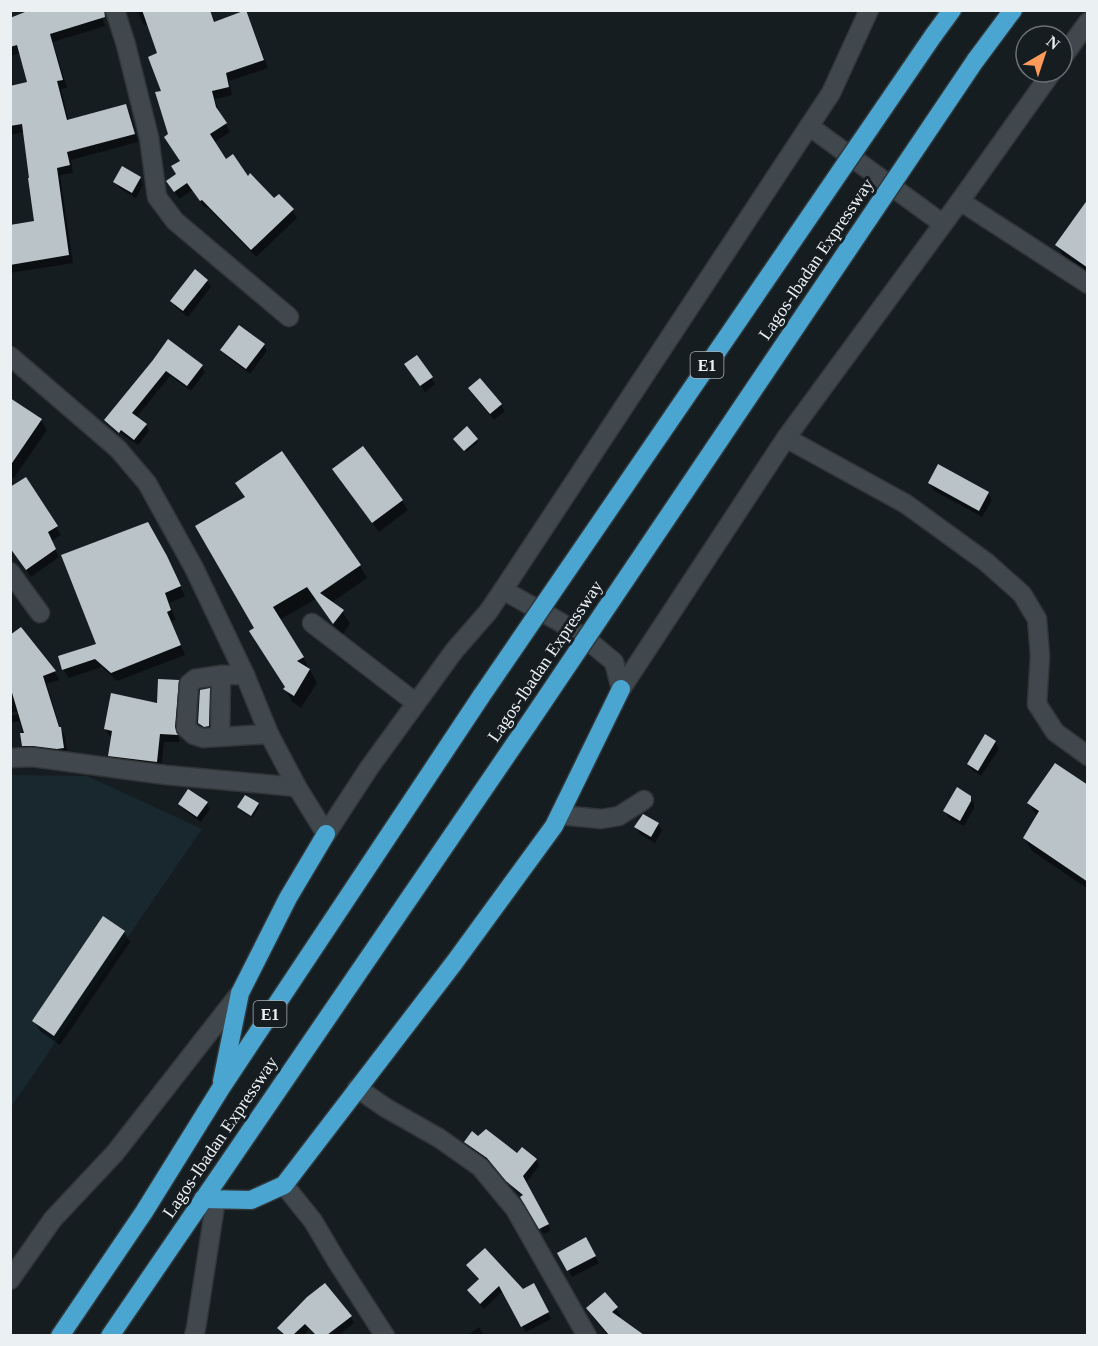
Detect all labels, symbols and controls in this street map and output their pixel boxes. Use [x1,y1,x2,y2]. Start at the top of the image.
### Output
north arrow [1014,24,1074,84]
text: N [1043,32,1063,53]
street label: Lagos-Ibadan Expressway [754,174,878,344]
road number: E1 [690,352,724,378]
street label: Lagos-Ibadan Expressway [483,576,607,746]
road number: E1 [254,1001,286,1027]
street label: Lagos-Ibadan Expressway [158,1052,282,1222]

